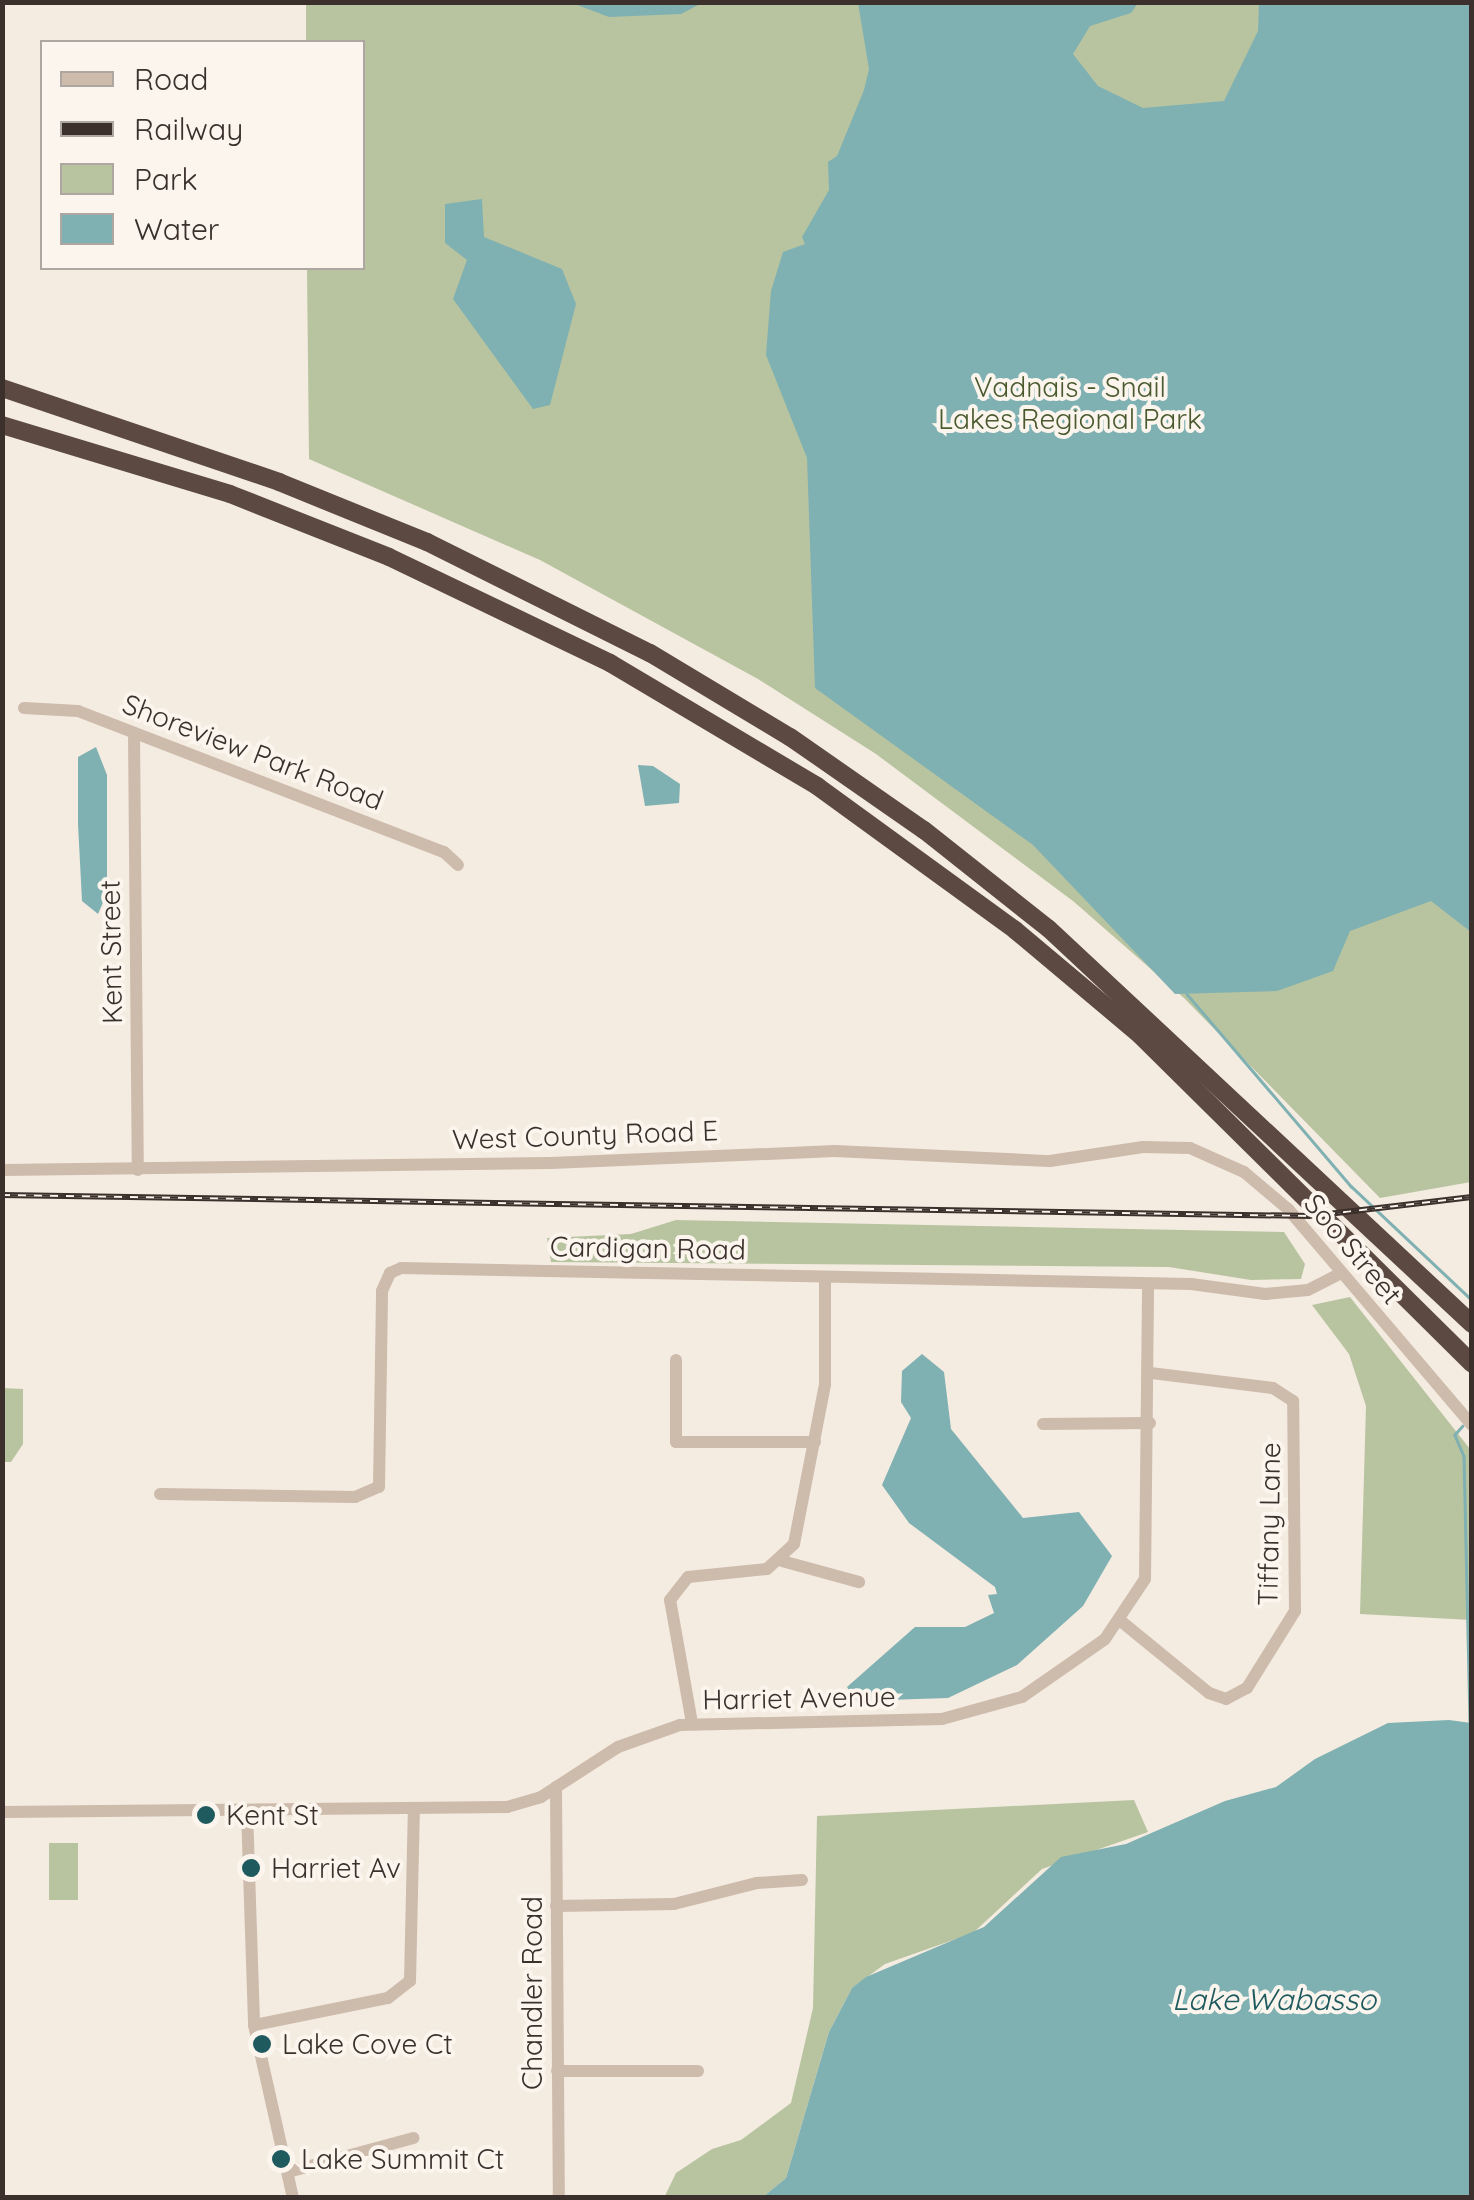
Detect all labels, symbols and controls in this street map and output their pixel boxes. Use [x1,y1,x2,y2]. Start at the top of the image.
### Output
legend [40,40,365,270]
text: Road [134,60,208,98]
text: Railway [134,110,243,148]
text: Park [134,160,198,198]
text: Water [134,210,219,248]
park label: Vadnais - Snail Lakes Regional Park [938,370,1202,436]
street label: Shoreview Park Road [118,687,388,817]
street label: Kent Street [93,880,129,1024]
street label: West County Road E [451,1114,719,1156]
street label: Soo Street [1297,1187,1409,1311]
street label: Cardigan Road [550,1229,746,1267]
street label: Tiffany Lane [1251,1442,1287,1606]
street label: Harriet Avenue [702,1680,896,1716]
place label: Kent St [226,1798,319,1832]
marker: Kent St [195,1804,217,1826]
place label: Harriet Av [271,1851,401,1885]
marker: Harriet Av [240,1857,262,1879]
street label: Chandler Road [515,1896,549,2090]
water label: Lake Wabasso [1172,1981,1376,2017]
place label: Lake Cove Ct [282,2027,453,2061]
marker: Lake Cove Ct [251,2033,273,2055]
place label: Lake Summit Ct [301,2142,504,2176]
marker: Lake Summit Ct [270,2148,292,2170]

